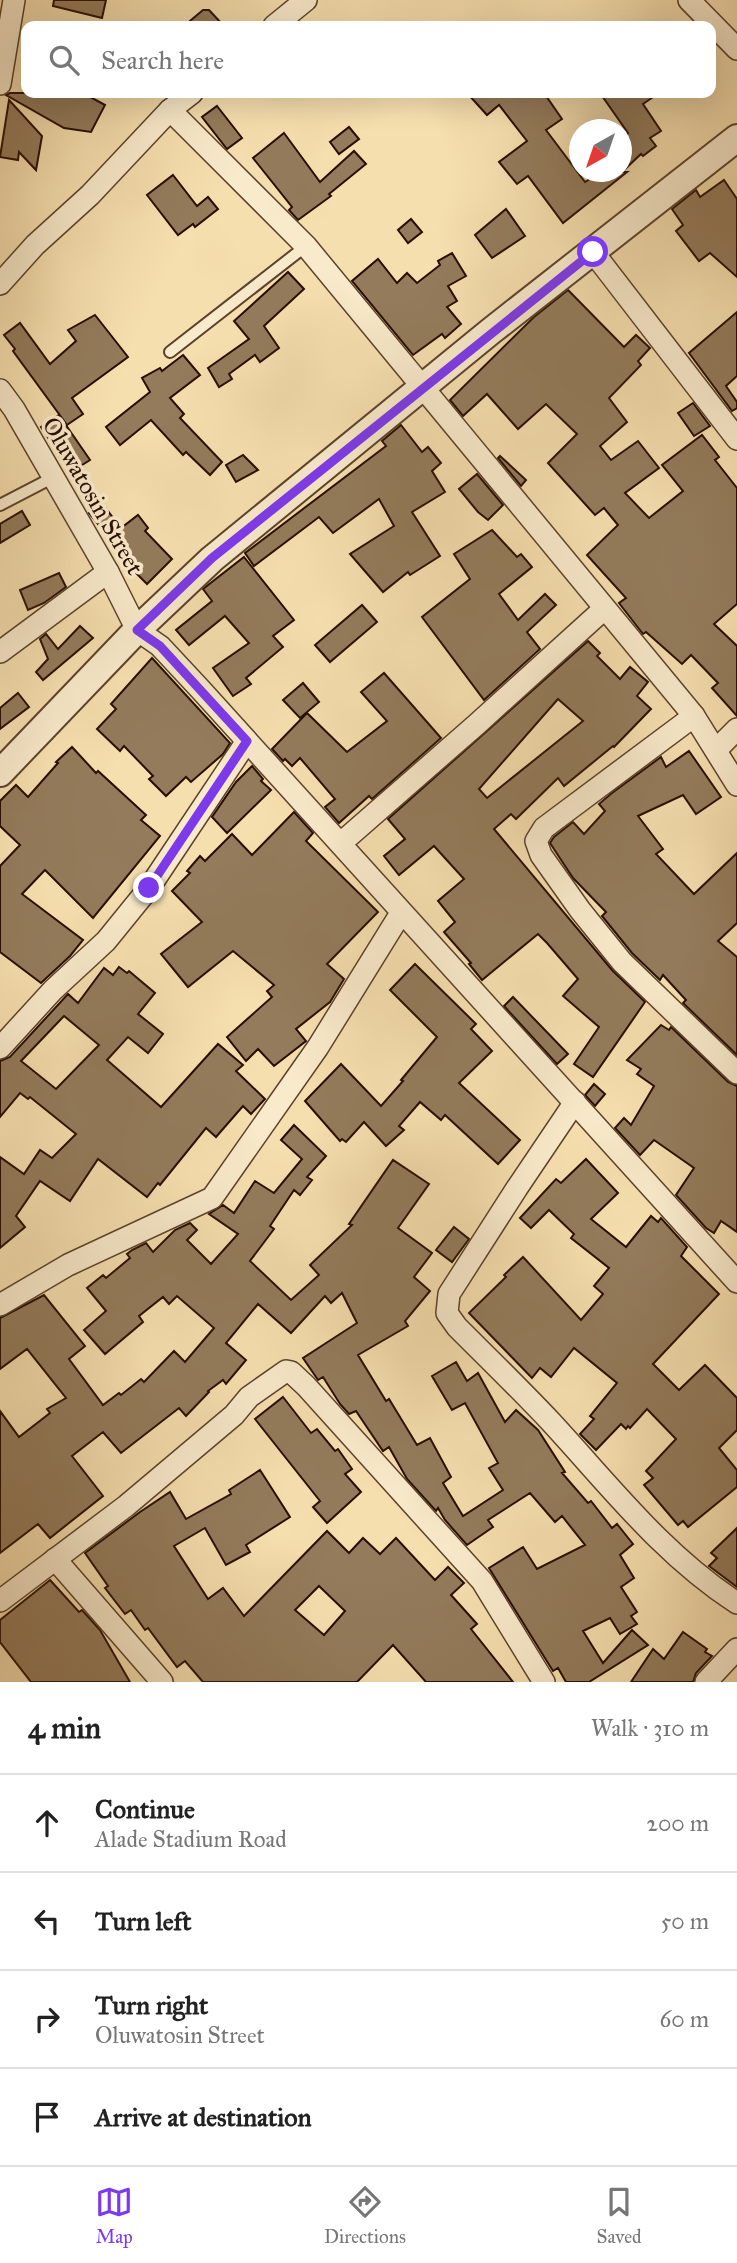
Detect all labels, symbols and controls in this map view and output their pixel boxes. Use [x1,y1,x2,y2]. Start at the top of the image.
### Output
search box [21,21,716,98]
icon: search [45,41,83,79]
text: Search here [101,44,224,76]
north arrow [569,119,632,182]
route start [577,236,608,267]
street label: Oluwatosin Street [36,412,151,581]
route end [133,872,164,903]
text: 4 min [28,1710,101,1746]
text: Walk · 310 m [591,1714,709,1742]
text: Continue [95,1793,195,1825]
icon: ahead [28,1804,66,1842]
text: 200 m [647,1809,709,1837]
text: Alade Stadium Road [95,1825,287,1853]
icon: left [28,1902,66,1940]
text: Turn left [95,1905,191,1937]
text: 50 m [661,1907,709,1935]
text: Turn right [95,1989,208,2021]
icon: right [28,2000,66,2038]
text: 60 m [660,2005,709,2033]
text: Oluwatosin Street [95,2021,265,2049]
icon: arrive [28,2098,66,2136]
text: Arrive at destination [95,2101,312,2133]
tab: Map [95,2183,133,2248]
tab: Directions [324,2183,406,2248]
tab: Saved [597,2183,642,2248]

